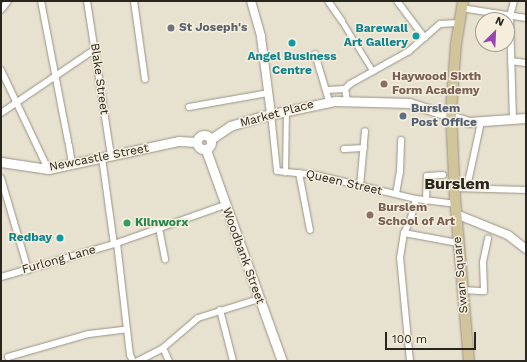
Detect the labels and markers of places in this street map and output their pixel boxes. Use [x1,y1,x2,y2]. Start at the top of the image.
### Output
place label: St Joseph's [179,21,247,35]
place label: Barewall Art Gallery [344,22,408,50]
marker: St Joseph's [166,23,176,33]
marker: Barewall Art Gallery [411,31,421,41]
marker: Angel Business Centre [287,38,297,48]
place label: Angel Business Centre [247,50,337,78]
place label: Haywood Sixth Form Academy [392,70,481,98]
marker: Haywood Sixth Form Academy [379,79,389,89]
place label: Burslem Post Office [411,102,477,130]
marker: Burslem Post Office [398,111,408,121]
place label: Burslem School of Art [378,201,456,229]
marker: Burslem School of Art [365,210,375,220]
place label: Kilnworx [135,216,188,230]
marker: Kilnworx [122,218,132,228]
place label: Redbay [9,231,52,245]
marker: Redbay [55,233,65,243]

